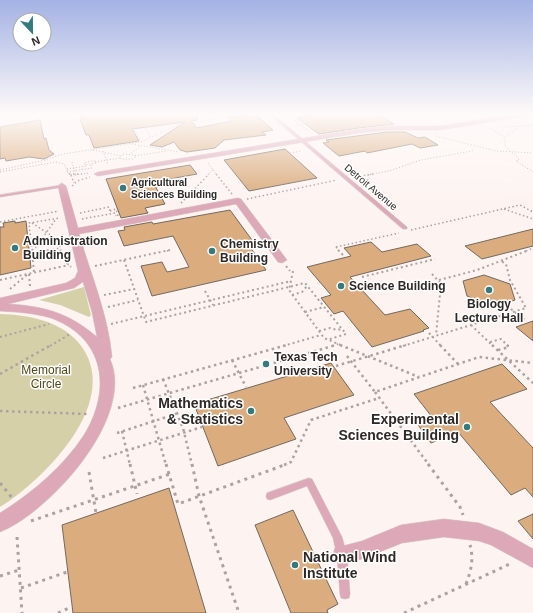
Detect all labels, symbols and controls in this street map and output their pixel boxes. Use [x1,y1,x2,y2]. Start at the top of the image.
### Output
north arrow [12,12,52,52]
text: N [30,34,42,48]
street label: Detroit Avenue [342,162,400,213]
place label: Agricultural Sciences Building [131,177,217,200]
marker: Agricultural Sciences Building [118,183,128,193]
place label: Administration Building [23,234,108,262]
place label: Chemistry Building [220,237,279,265]
marker: Administration Building [10,243,20,253]
marker: Chemistry Building [207,246,217,256]
place label: Science Building [349,279,446,293]
marker: Science Building [336,281,346,291]
marker: Biology Lecture Hall [484,285,494,295]
place label: Biology Lecture Hall [455,297,523,325]
place label: Texas Tech University [274,350,338,378]
marker: Texas Tech University [261,359,271,369]
park label: Memorial Circle [21,363,71,391]
place label: Mathematics & Statistics [158,395,243,427]
marker: Mathematics & Statistics [246,406,256,416]
place label: Experimental Sciences Building [338,411,459,443]
marker: Experimental Sciences Building [462,422,472,432]
place label: National Wind Institute [303,549,396,581]
marker: National Wind Institute [290,560,300,570]

